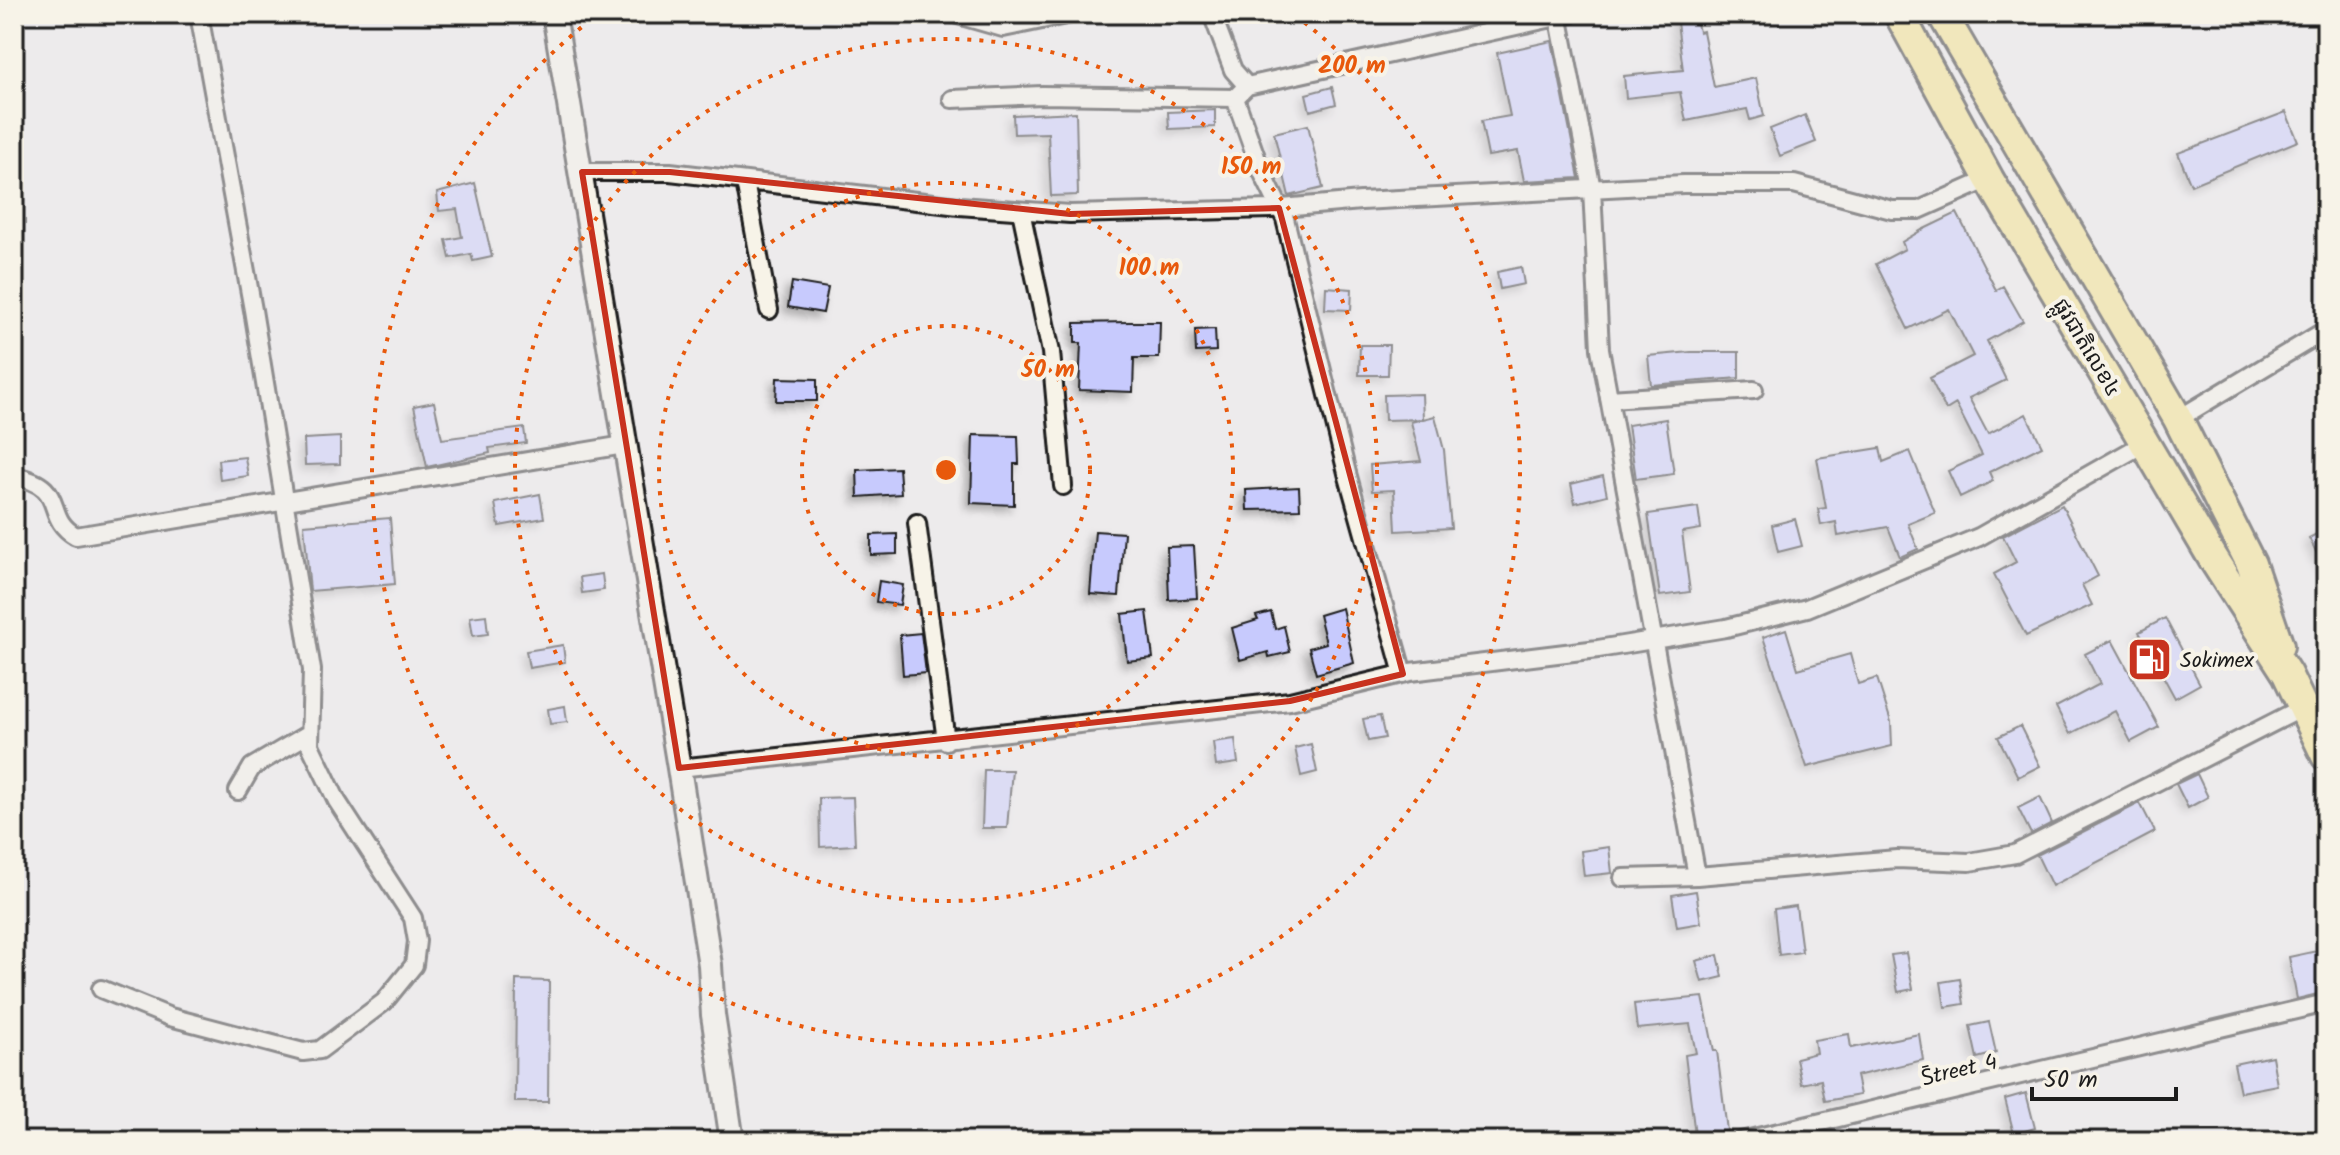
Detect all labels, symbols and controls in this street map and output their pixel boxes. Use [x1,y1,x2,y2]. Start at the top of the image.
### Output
text: 200 m [1318,47,1386,86]
text: 150 m [1221,148,1281,187]
text: 100 m [1119,249,1179,288]
street label: ផ្លូវជាតិលេខ៤ [2042,292,2129,405]
text: 50 m [1020,351,1075,390]
centre of rings [932,456,960,484]
fuel station icon: Sokimex [2125,635,2173,683]
place label: Sokimex [2180,644,2255,679]
street label: S̄treet 4 [1918,1046,2001,1097]
scale bar [2032,1051,2176,1101]
text: 50 m [2044,1061,2098,1100]

